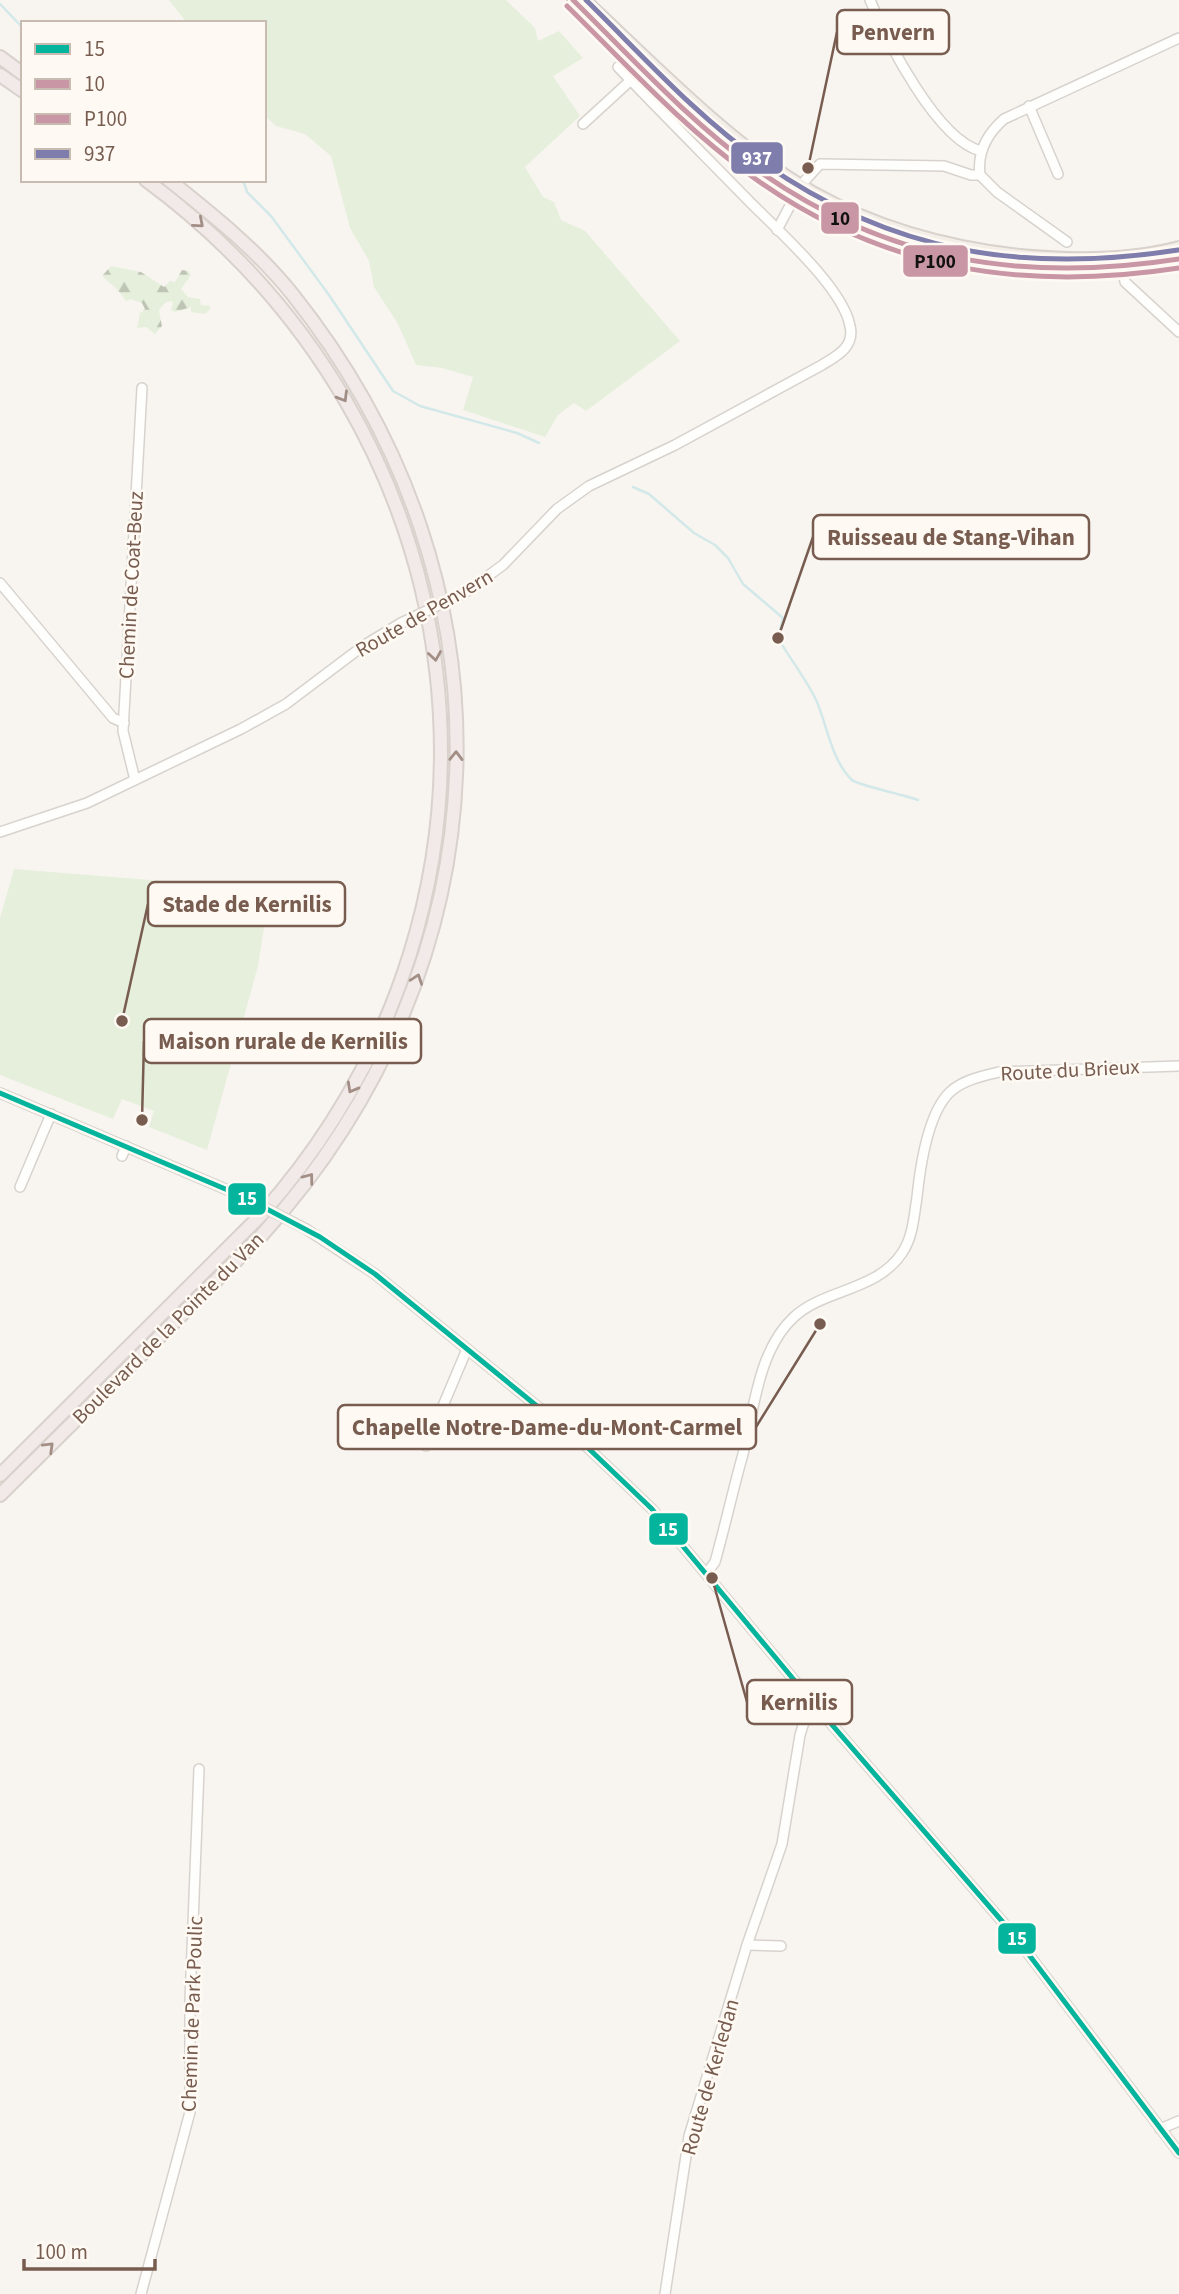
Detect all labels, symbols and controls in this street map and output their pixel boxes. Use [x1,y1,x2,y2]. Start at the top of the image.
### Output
callout: Penvern [837,10,949,54]
text: Penvern [851,16,935,49]
legend [21,21,266,182]
text: 15 [84,34,105,64]
text: 10 [84,69,105,99]
text: P100 [84,104,127,134]
text: 937 [84,139,115,169]
line badge: 937 [730,141,784,175]
text: 937 [742,146,772,173]
line badge: 10 [820,201,860,235]
text: 10 [830,206,850,233]
one-way arrow [190,215,203,227]
line badge: P100 [902,244,969,278]
text: P100 [914,249,956,276]
one-way arrow [335,390,348,403]
street label: Chemin de Coat-Beuz [111,490,151,680]
callout: Ruisseau de Stang-Vihan [813,515,1089,559]
text: Ruisseau de Stang-Vihan [827,521,1075,554]
street label: Route de Penvern [350,561,498,665]
one-way arrow [427,650,442,662]
one-way arrow [449,751,464,762]
callout: Stade de Kernilis [148,882,345,926]
text: Stade de Kernilis [162,888,332,921]
one-way arrow [409,974,423,986]
callout: Maison rurale de Kernilis [144,1019,421,1063]
text: Maison rurale de Kernilis [158,1025,408,1058]
street label: Route du Brieux [1000,1051,1141,1089]
one-way arrow [347,1081,360,1094]
one-way arrow [301,1174,314,1186]
line badge: 15 [227,1182,267,1216]
text: 15 [237,1186,257,1213]
street label: Boulevard de la Pointe du Van [65,1225,271,1431]
callout: Chapelle Notre-Dame-du-Mont-Carmel [338,1405,756,1449]
text: Chapelle Notre-Dame-du-Mont-Carmel [352,1411,743,1444]
one-way arrow [41,1443,54,1456]
line badge: 15 [648,1512,689,1546]
text: 15 [658,1517,678,1544]
callout: Kernilis [747,1680,852,1724]
text: Kernilis [760,1686,838,1719]
street label: Chemin de Park Poulic [174,1915,210,2113]
line badge: 15 [997,1922,1037,1955]
text: 15 [1007,1926,1027,1953]
street label: Route de Kerledan [673,1995,747,2159]
scale bar [24,2228,156,2272]
text: 100 m [35,2237,88,2267]

